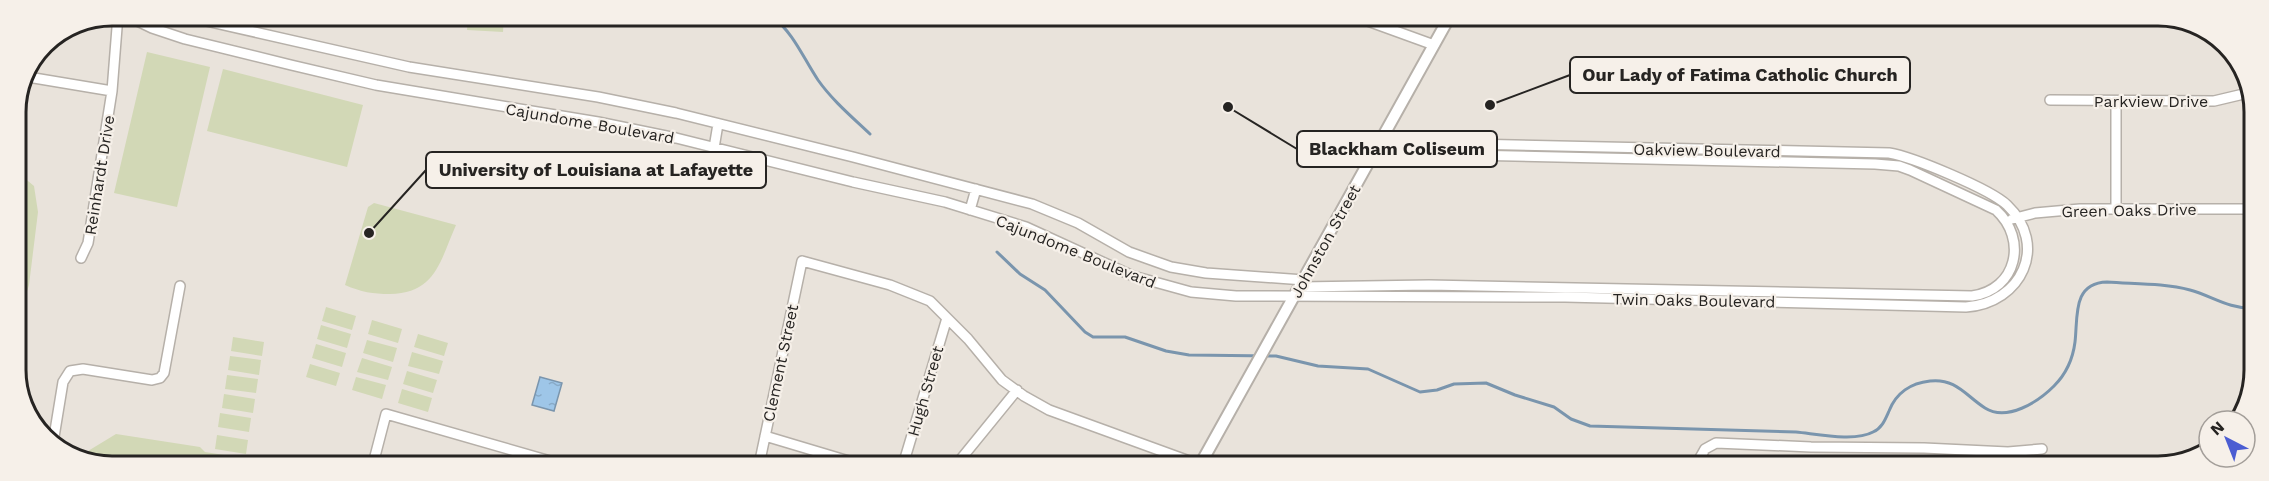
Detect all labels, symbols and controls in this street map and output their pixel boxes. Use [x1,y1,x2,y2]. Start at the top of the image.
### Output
callout: Our Lady of Fatima Catholic Church [1570,57,1910,93]
text: Our Lady of Fatima Catholic Church [1582,64,1898,85]
street label: Parkview Drive [2094,92,2208,111]
street label: Cajundome Boulevard [504,99,676,148]
street label: Reinhardt Drive [81,114,118,236]
callout: Blackham Coliseum [1297,131,1497,167]
text: Blackham Coliseum [1309,138,1485,159]
street label: Oakview Boulevard [1633,140,1781,161]
callout: University of Louisiana at Lafayette [426,152,766,188]
text: University of Louisiana at Lafayette [439,159,753,180]
street label: Johnston Street [1286,181,1365,301]
street label: Green Oaks Drive [2061,200,2197,221]
street label: Cajundome Boulevard [993,211,1159,292]
street label: Twin Oaks Boulevard [1612,290,1776,311]
street label: Clement Street [759,302,802,424]
street label: Hugh Street [903,343,948,439]
north arrow [2197,409,2257,469]
text: N [2207,417,2228,439]

